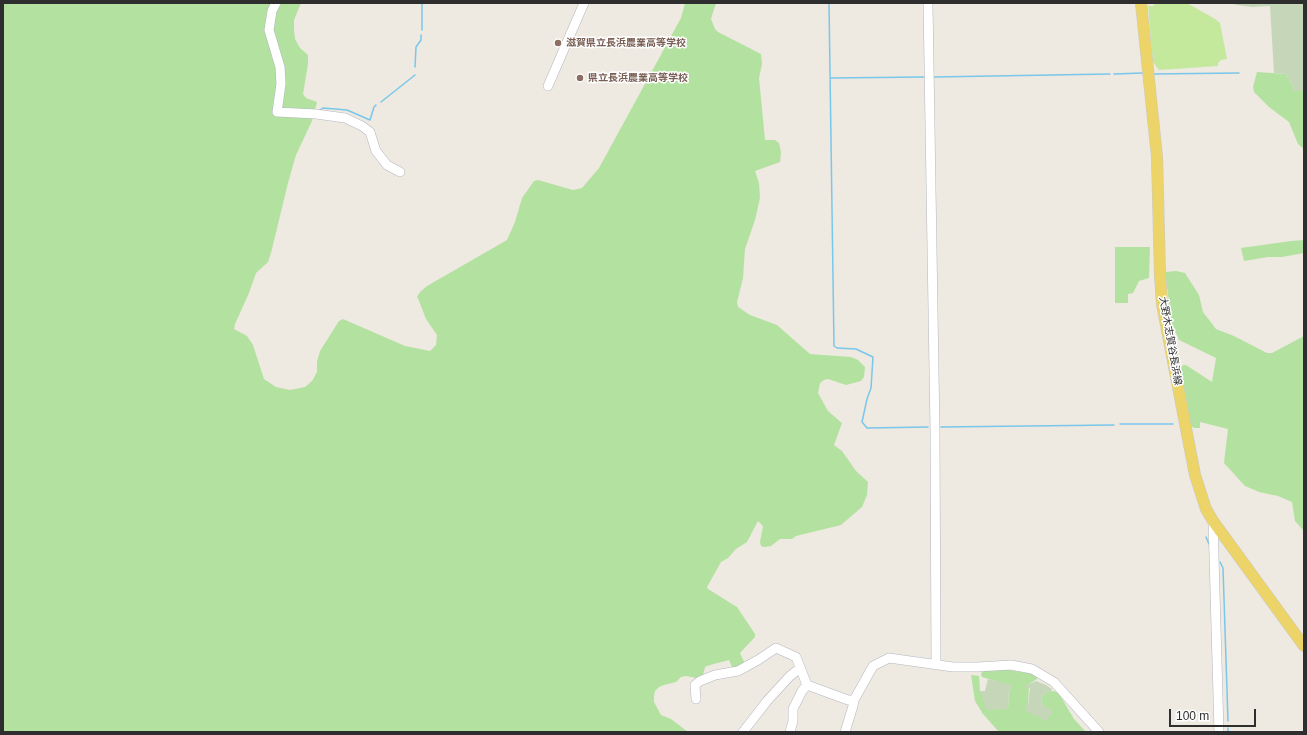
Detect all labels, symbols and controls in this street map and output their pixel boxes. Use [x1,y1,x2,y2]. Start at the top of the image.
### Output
place label: 滋賀県立長浜農業高等学校 [566,37,686,49]
marker: 滋賀県立長浜農業高等学校 [553,38,563,48]
place label: 県立長浜農業高等学校 [588,72,688,84]
marker: 県立長浜農業高等学校 [575,73,585,83]
street label: 大野木志賀谷長浜線 [1156,296,1184,386]
scale bar [1171,701,1258,727]
text: 100 m [1176,709,1209,723]

